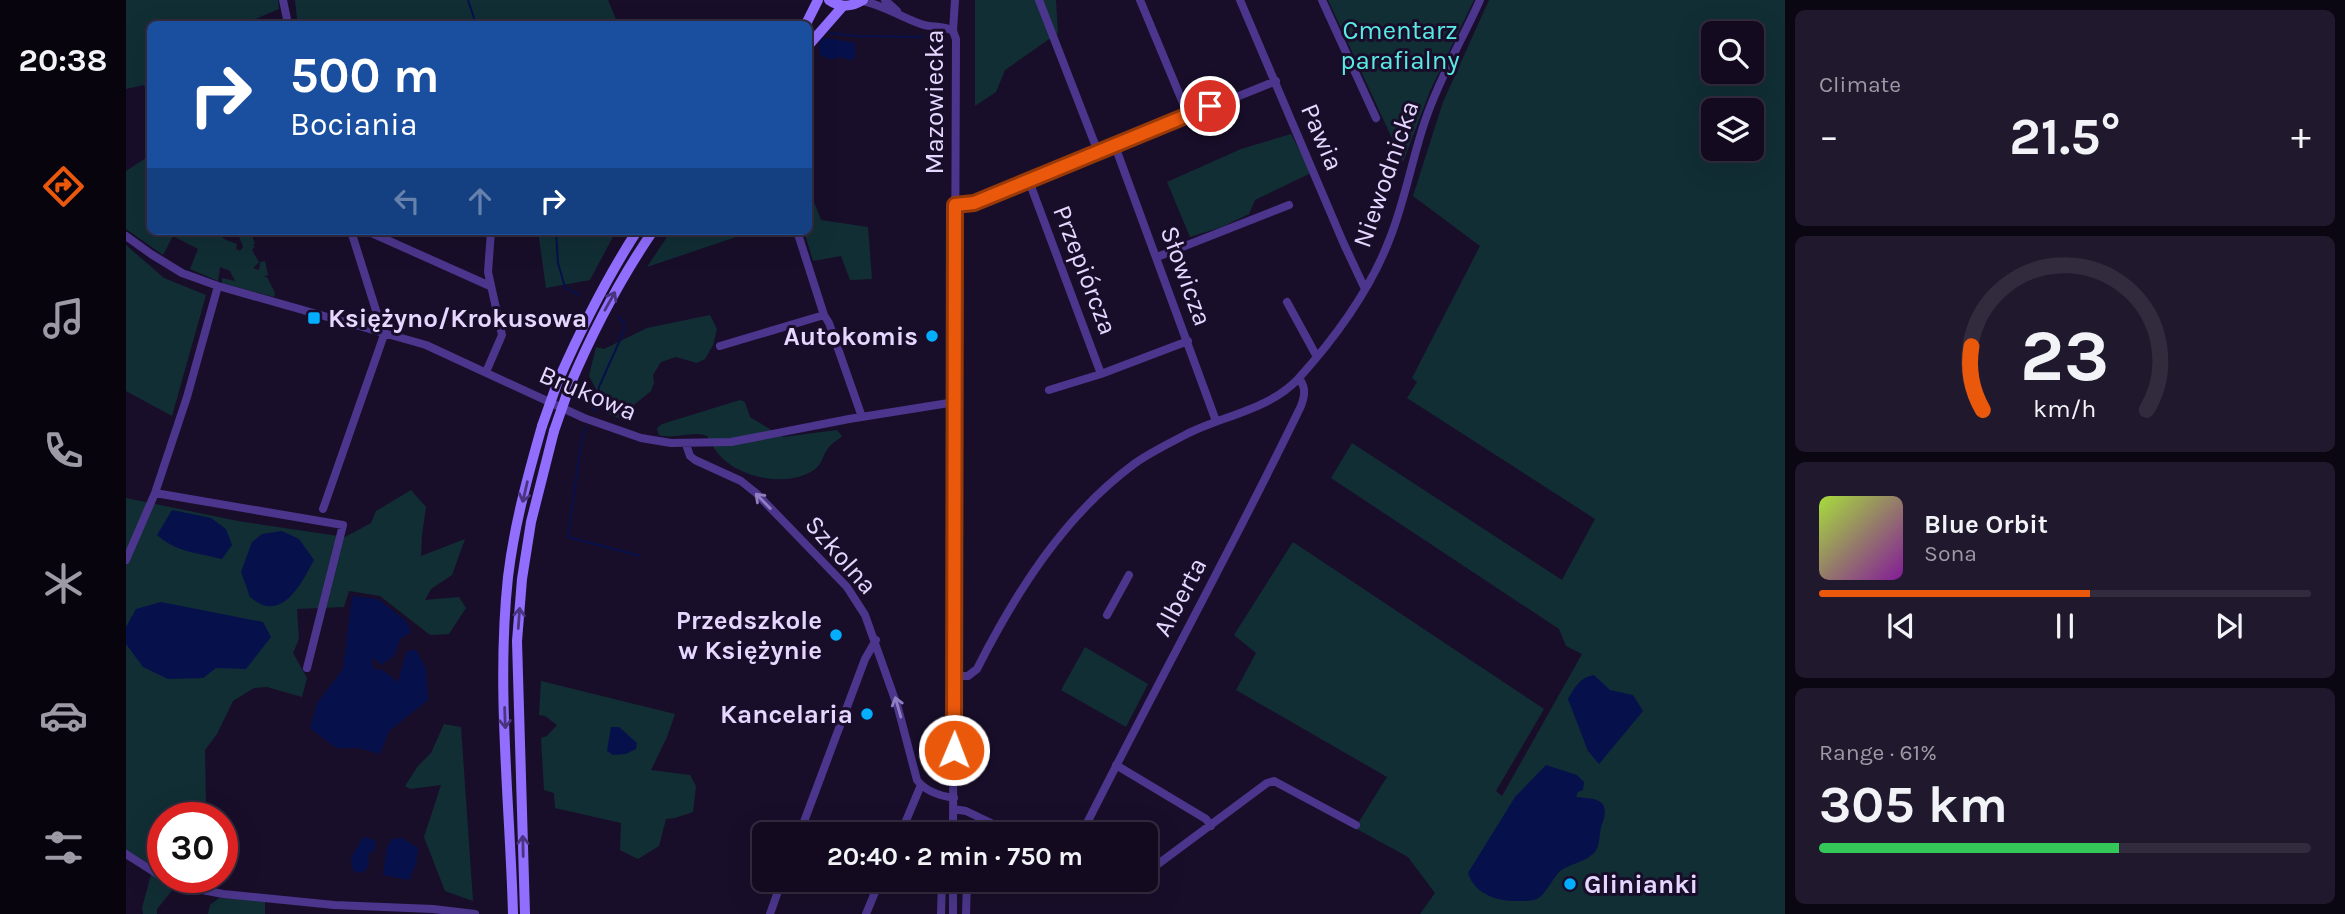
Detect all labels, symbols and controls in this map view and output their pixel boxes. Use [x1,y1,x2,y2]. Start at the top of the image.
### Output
park label: Cmentarz parafialny [1340,15,1460,76]
map controls [1701,21,1764,161]
button: search [1701,21,1764,84]
street label: Mazowiecka [919,29,950,175]
text: 20:38 [19,42,107,79]
text: 500 m [290,47,439,104]
icon: right [175,49,266,140]
text: Climate [1819,71,1901,98]
pin [1180,76,1240,136]
icon: arrive [1191,87,1229,125]
street label: Niewodnicka [1346,97,1426,251]
button: layers [1701,98,1764,161]
street label: Pawia [1294,99,1350,175]
text: Bociania [290,106,418,143]
text: 21.5° [2009,106,2121,167]
text: − [1819,114,1839,159]
text: + [2291,114,2311,159]
icon: directions [39,162,88,211]
icon: left [388,182,426,220]
icon: ahead [461,182,499,220]
icon: right [534,182,572,220]
street label: Przepiórcza [1046,201,1124,339]
street label: Słowicza [1154,222,1218,330]
one-way arrow [604,291,617,312]
icon: music [39,294,88,343]
place label: Księżyno/Krokusowa [328,303,587,334]
marker: Księżyno/Krokusowa [306,310,322,326]
text: 23 [2020,313,2110,398]
place label: Autokomis [783,321,918,352]
marker: Autokomis [924,328,940,344]
street label: Brukowa [534,359,642,427]
text: km/h [2033,394,2097,423]
icon: phone [39,426,88,475]
one-way arrow [517,480,531,503]
one-way arrow [754,492,771,509]
street label: Szkolna [798,509,884,601]
text: Blue Orbit [1924,509,2048,540]
text: Sona [1924,540,1977,567]
street label: Alberta [1146,552,1214,642]
icon: climate [39,559,88,608]
place label: Przedszkole w Księżynie [676,605,822,666]
icon: previous [1882,607,1920,645]
icon: pause [2046,607,2084,645]
icon: next [2210,607,2248,645]
one-way arrow [513,608,526,630]
marker: Przedszkole w Księżynie [828,627,844,643]
icon: car [39,691,88,740]
one-way arrow [890,697,903,719]
place label: Kancelaria [720,699,853,730]
one-way arrow [499,706,512,729]
marker: Kancelaria [859,706,875,722]
position arrow [917,713,991,787]
text: Range · 61% [1819,739,1937,766]
text: 305 km [1819,774,2008,835]
speed limit sign: 30 [147,802,238,893]
icon: filters [39,823,88,872]
one-way arrow [516,835,530,858]
text: 20:40 · 2 min · 750 m [827,841,1083,872]
place label: Glinianki [1584,869,1698,900]
marker: Glinianki [1562,876,1578,892]

